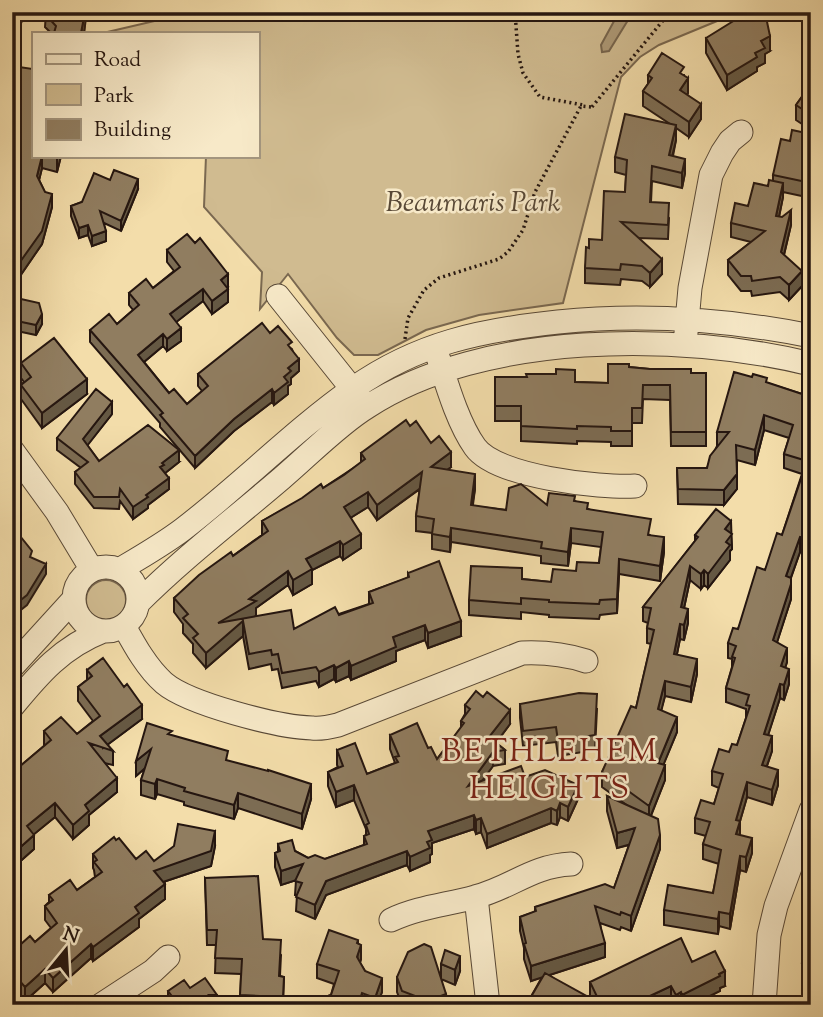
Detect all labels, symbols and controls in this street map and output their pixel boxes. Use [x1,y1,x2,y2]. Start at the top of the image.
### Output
legend [32,32,259,158]
text: Road [94,46,141,76]
text: Park [94,82,135,112]
text: Building [94,116,171,146]
park label: Beaumaris Park [386,184,561,224]
district label: BETHLEHEM HEIGHTS [441,730,659,813]
north arrow [32,916,102,986]
text: N [59,921,82,951]

